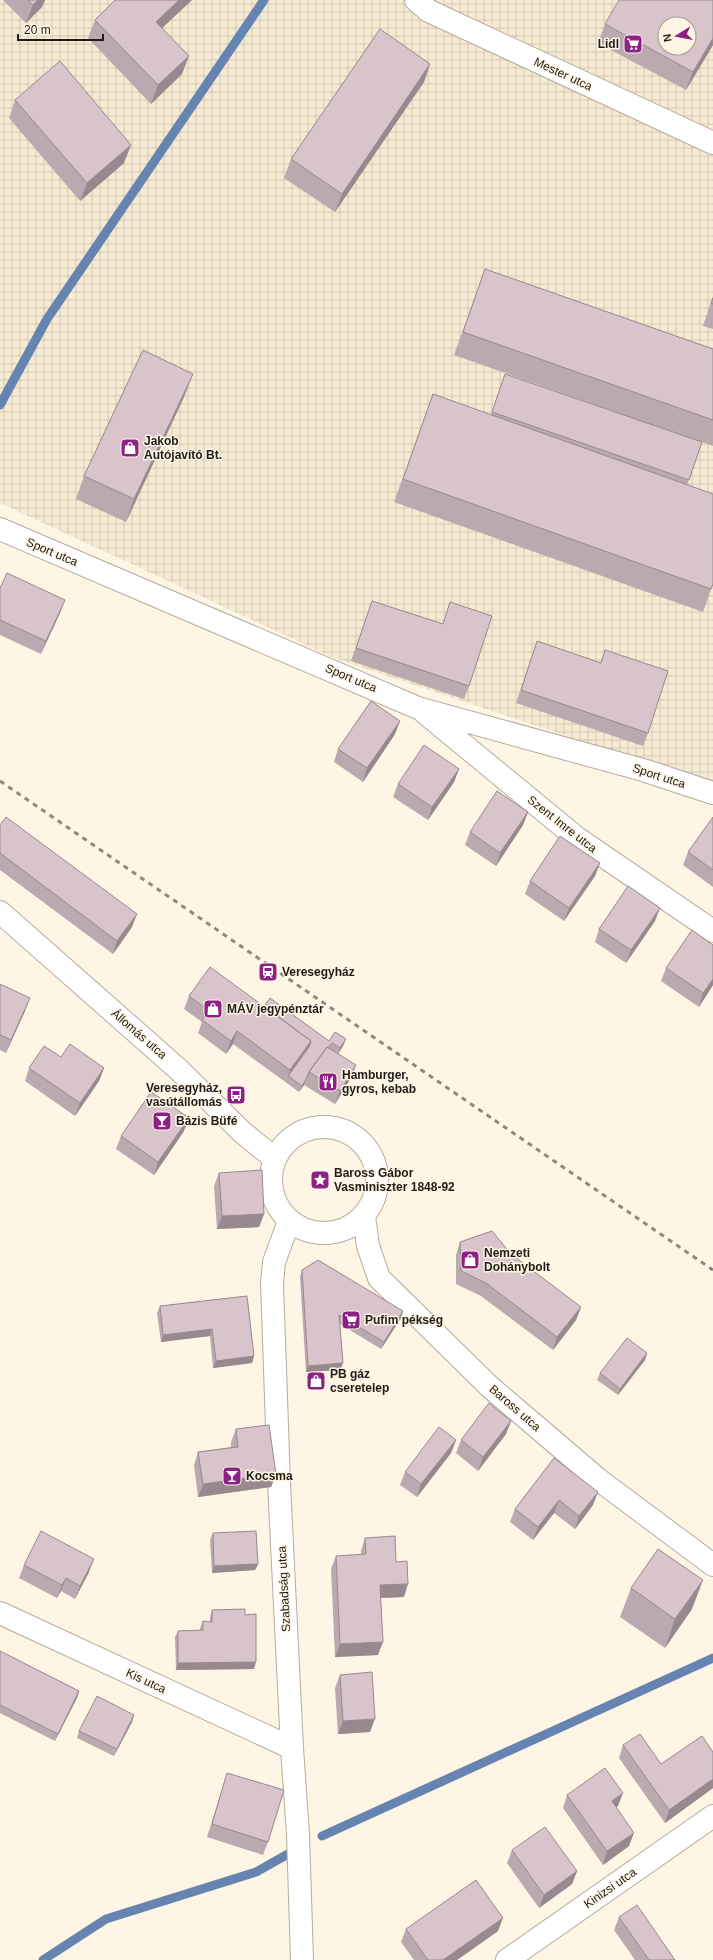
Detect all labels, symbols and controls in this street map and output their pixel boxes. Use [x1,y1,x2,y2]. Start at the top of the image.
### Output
scale bar [18,16,103,42]
north arrow [657,16,697,56]
text: 20 m [24,23,51,37]
supermarket icon: Lidl [622,33,644,55]
text: N [661,33,674,43]
place label: Lidl [598,37,619,51]
street label: Mester utca [532,54,595,94]
place label: Jakob Autójavító Bt. [144,434,222,462]
shop icon: Jakob Autójavító Bt. [119,437,141,459]
street label: Sport utca [24,535,80,569]
street label: Sport utca [323,661,379,695]
street label: Sport utca [631,761,687,791]
street label: Szent Imre utca [525,793,600,856]
station icon: Veresegyház [257,961,279,983]
place label: Veresegyház [282,965,355,979]
shop icon: MÁV jegypénztár [202,998,224,1020]
place label: MÁV jegypénztár [227,1001,324,1016]
street label: Állomás utca [108,1005,170,1062]
place label: Hamburger, gyros, kebab [342,1068,416,1096]
restaurant icon: Hamburger, gyros, kebab [317,1071,339,1093]
place label: Veresegyház, vasútállomás [146,1081,222,1109]
bus stop icon: Veresegyház, vasútállomás [225,1084,247,1106]
bar icon: Bázis Büfé [151,1110,173,1132]
place label: Bázis Büfé [176,1114,238,1128]
place label: Baross Gábor Vasminiszter 1848-92 [334,1166,455,1194]
place icon: Baross Gábor Vasminiszter 1848-92 [309,1169,331,1191]
place label: Nemzeti Dohánybolt [484,1246,550,1274]
shop icon: Nemzeti Dohánybolt [459,1249,481,1271]
supermarket icon: Pufim pékség [340,1309,362,1331]
place label: Pufim pékség [365,1313,443,1327]
place label: PB gáz cseretelep [330,1367,389,1395]
shop icon: PB gáz cseretelep [305,1370,327,1392]
street label: Baross utca [486,1382,544,1434]
bar icon: Kocsma [221,1465,243,1487]
place label: Kocsma [246,1469,293,1483]
street label: Szabadság utca [275,1545,293,1632]
street label: Kis utca [124,1666,169,1697]
street label: Kinizsi utca [581,1865,639,1911]

